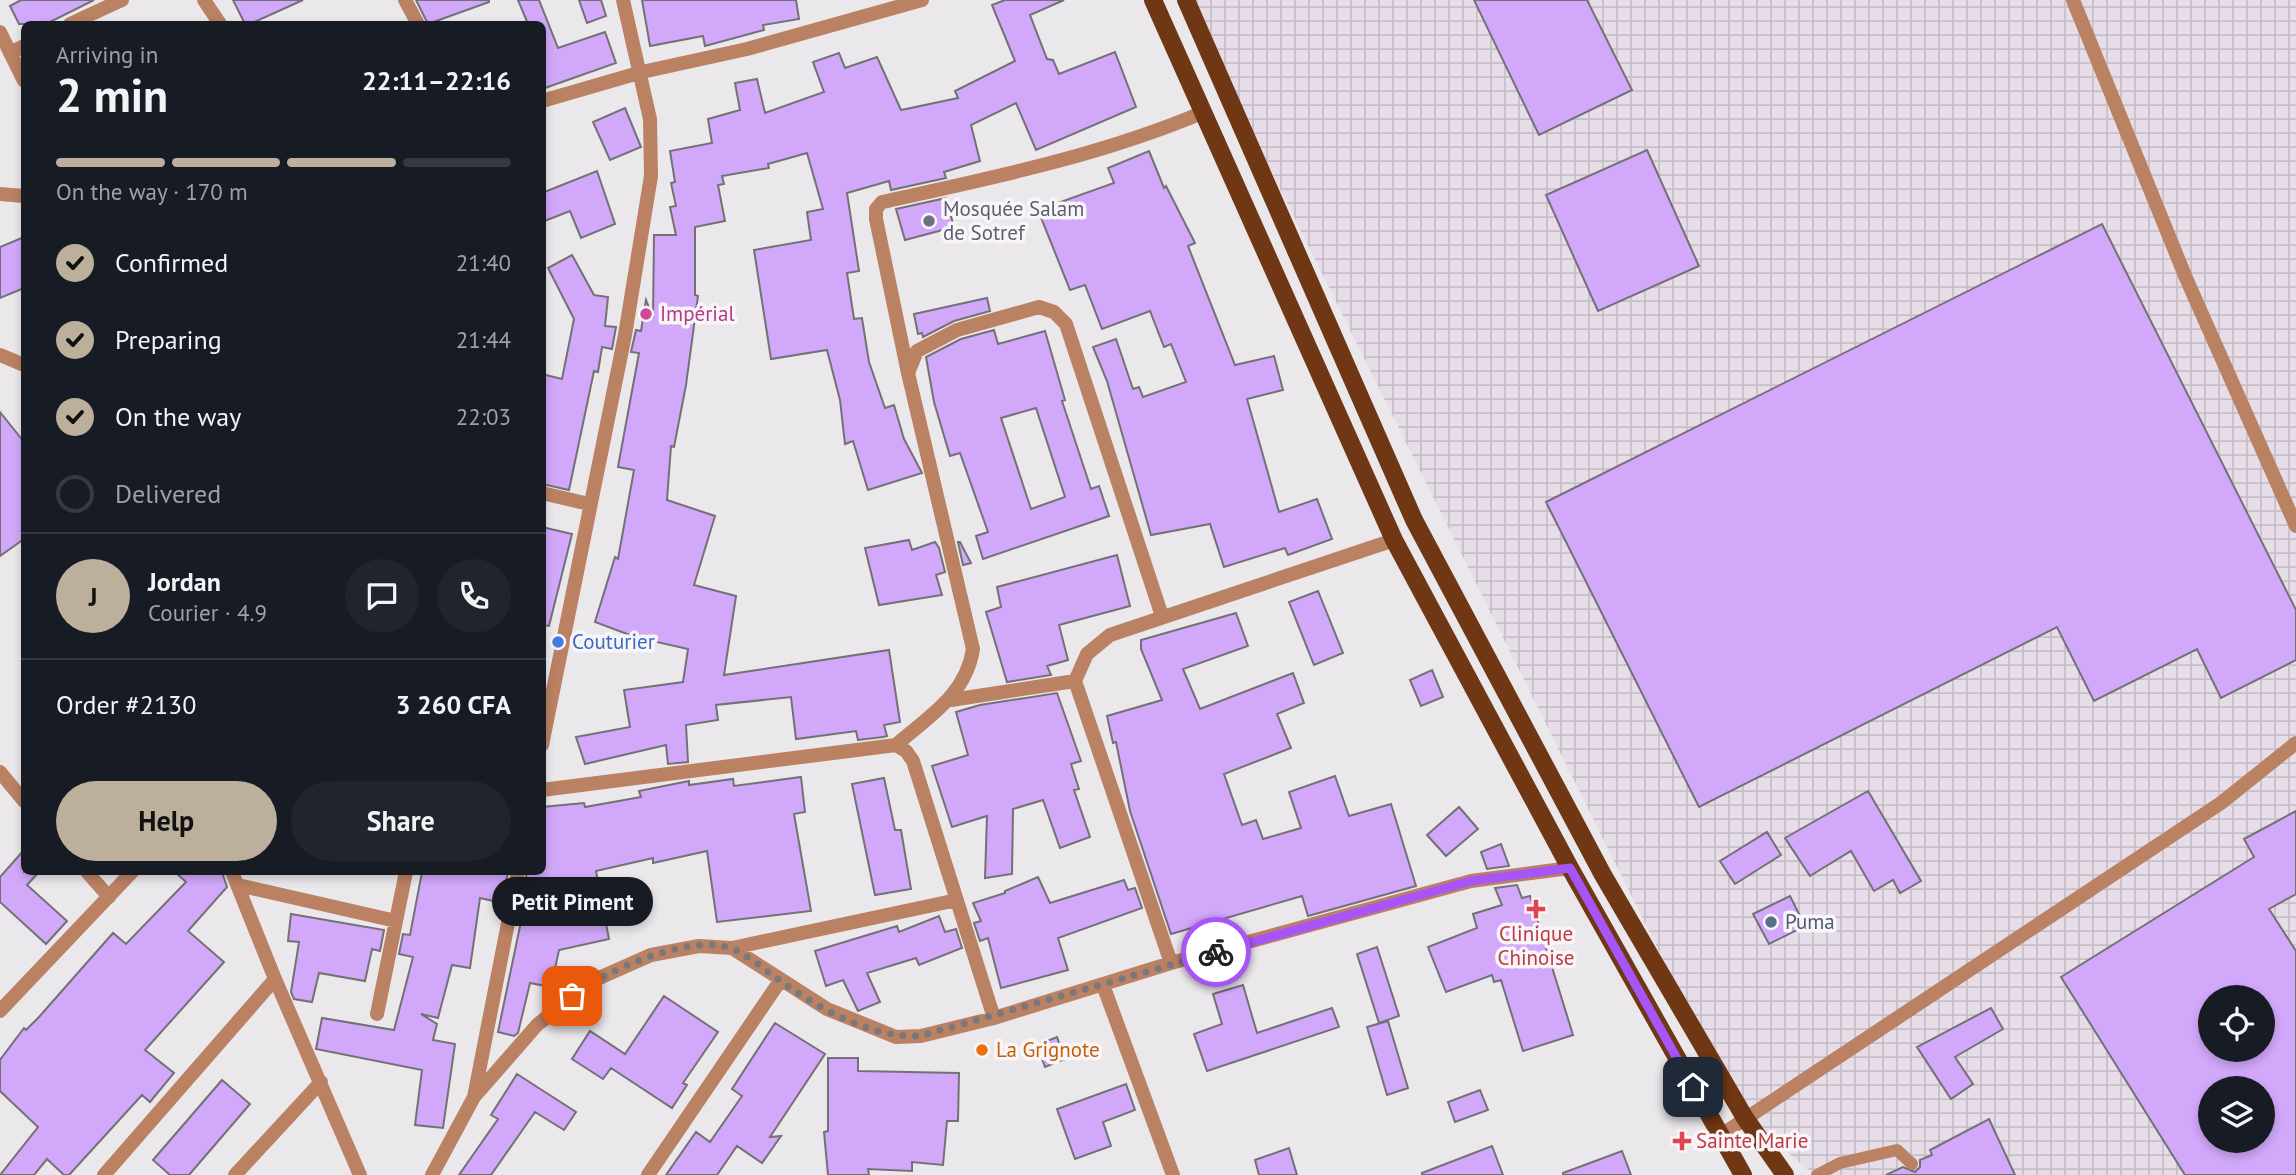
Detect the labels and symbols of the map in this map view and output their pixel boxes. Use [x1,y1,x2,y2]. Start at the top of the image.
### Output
place label: Mosquée Salam de Sotref [943,195,1084,246]
marker: Mosquée Salam de Sotref [921,213,937,229]
place label: Impérial [660,300,735,327]
marker: Impérial [638,306,654,322]
place label: Couturier [572,628,655,655]
marker: Couturier [550,634,566,650]
callout: Petit Piment [491,877,652,926]
marker: Clinique Chinoise [1526,899,1546,919]
place label: Puma [1785,908,1835,935]
marker: Puma [1763,914,1779,930]
courier [1181,917,1251,987]
place label: Clinique Chinoise [1498,920,1575,971]
pin [542,966,602,1026]
place label: La Grignote [996,1036,1100,1063]
marker: La Grignote [974,1042,990,1058]
pin [1663,1057,1723,1117]
place label: Sainte Marie [1696,1127,1808,1154]
marker: Sainte Marie [1674,1133,1690,1149]

